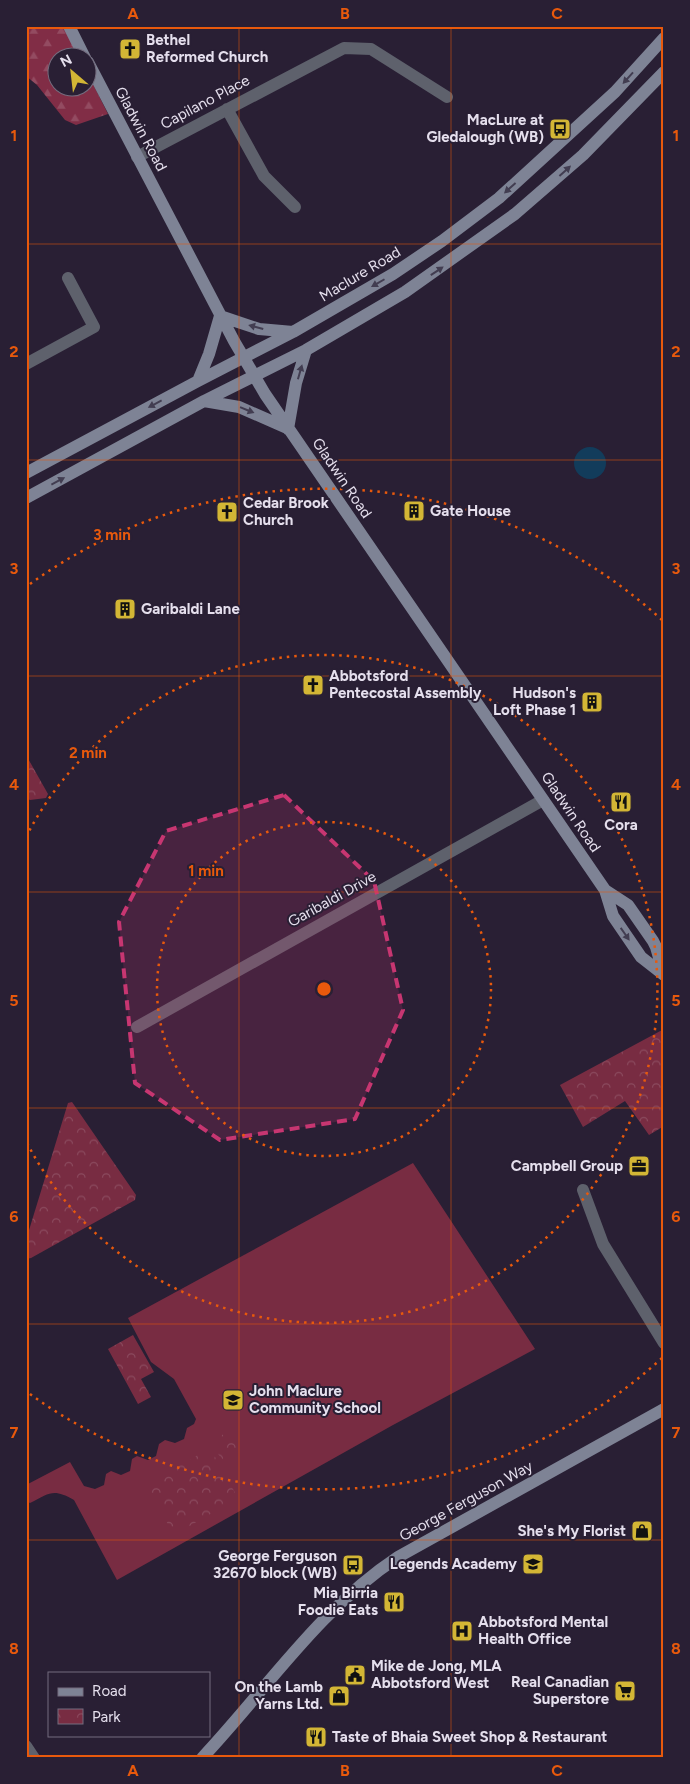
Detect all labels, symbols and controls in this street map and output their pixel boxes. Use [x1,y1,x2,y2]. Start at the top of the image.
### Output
text: A [127,4,139,23]
text: B [340,4,350,23]
text: C [551,4,563,23]
place label: Bethel Reformed Church [146,31,268,66]
church icon: Bethel Reformed Church [118,37,142,61]
north arrow [48,48,98,98]
text: N [57,51,75,71]
street label: Capilano Place [157,71,253,133]
one-way arrow [623,71,634,84]
street label: Gladwin Road [111,84,171,174]
place label: MacLure at Gledalough (WB) [426,111,544,146]
bus stop icon: MacLure at Gledalough (WB) [548,117,572,141]
text: 1 [11,126,17,145]
text: 1 [673,126,679,145]
one-way arrow [558,165,571,176]
one-way arrow [503,183,516,194]
street label: Maclure Road [316,243,404,305]
one-way arrow [430,266,444,276]
one-way arrow [370,279,385,287]
one-way arrow [249,323,264,331]
text: 2 [9,342,19,361]
text: 2 [671,342,681,361]
one-way arrow [296,365,304,380]
one-way arrow [148,400,162,408]
one-way arrow [240,407,254,415]
street label: Gladwin Road [309,434,375,522]
one-way arrow [51,477,65,485]
place label: Cedar Brook Church [243,494,329,529]
building icon: Gate House [402,499,426,523]
church icon: Cedar Brook Church [215,500,239,524]
place label: Gate House [430,502,511,520]
text: 3 min [93,526,131,544]
text: 3 [10,559,19,578]
text: 3 [672,559,681,578]
building icon: Garibaldi Lane [113,597,137,621]
place label: Garibaldi Lane [141,600,240,618]
place label: Abbotsford Pentecostal Assembly [329,667,482,702]
church icon: Abbotsford Pentecostal Assembly [301,673,325,697]
place label: Hudson's Loft Phase 1 [493,684,576,719]
building icon: Hudson's Loft Phase 1 [580,690,604,714]
text: 2 min [69,744,107,762]
street label: Gladwin Road [538,768,604,856]
text: 4 [9,775,19,794]
text: 4 [671,775,681,794]
restaurant icon: Cora [609,790,633,814]
place label: Cora [604,816,638,834]
text: 1 min [188,862,224,880]
street label: Garibaldi Drive [285,867,379,931]
one-way arrow [620,927,630,941]
centre of rings [315,980,333,998]
text: 5 [9,991,19,1010]
text: 5 [671,991,681,1010]
office icon: Campbell Group [627,1154,651,1178]
place label: Campbell Group [511,1157,623,1175]
text: 6 [9,1207,19,1226]
text: 6 [671,1207,681,1226]
place label: John Maclure Community School [249,1382,381,1417]
school or university icon: John Maclure Community School [221,1388,245,1412]
text: 7 [10,1423,19,1442]
text: 7 [672,1423,681,1442]
street label: George Ferguson Way [396,1457,536,1545]
shop icon: She's My Florist [630,1519,654,1543]
place label: She's My Florist [517,1522,626,1540]
place label: George Ferguson 32670 block (WB) [213,1547,337,1582]
school or university icon: Legends Academy [521,1552,545,1576]
bus stop icon: George Ferguson 32670 block (WB) [341,1553,365,1577]
place label: Legends Academy [390,1555,517,1573]
place label: Mia Birria Foodie Eats [298,1584,378,1619]
restaurant icon: Mia Birria Foodie Eats [382,1590,406,1614]
place label: Abbotsford Mental Health Office [478,1613,608,1648]
hospital icon: Abbotsford Mental Health Office [450,1619,474,1643]
text: 8 [9,1639,19,1658]
text: 8 [671,1639,681,1658]
place label: Mike de Jong, MLA Abbotsford West [371,1657,502,1692]
public building icon: Mike de Jong, MLA Abbotsford West [343,1663,367,1687]
legend [48,1672,210,1736]
place label: Real Canadian Superstore [511,1673,610,1708]
place label: On the Lamb Yarns Ltd. [235,1678,323,1713]
supermarket icon: Real Canadian Superstore [613,1679,637,1703]
text: Road [92,1682,127,1700]
shop icon: On the Lamb Yarns Ltd. [327,1684,351,1708]
text: Park [92,1708,121,1726]
restaurant icon: Taste of Bhaia Sweet Shop & Restaurant [304,1725,328,1749]
place label: Taste of Bhaia Sweet Shop & Restaurant [332,1728,607,1746]
text: A [127,1761,139,1780]
text: B [340,1761,350,1780]
text: C [551,1761,563,1780]

